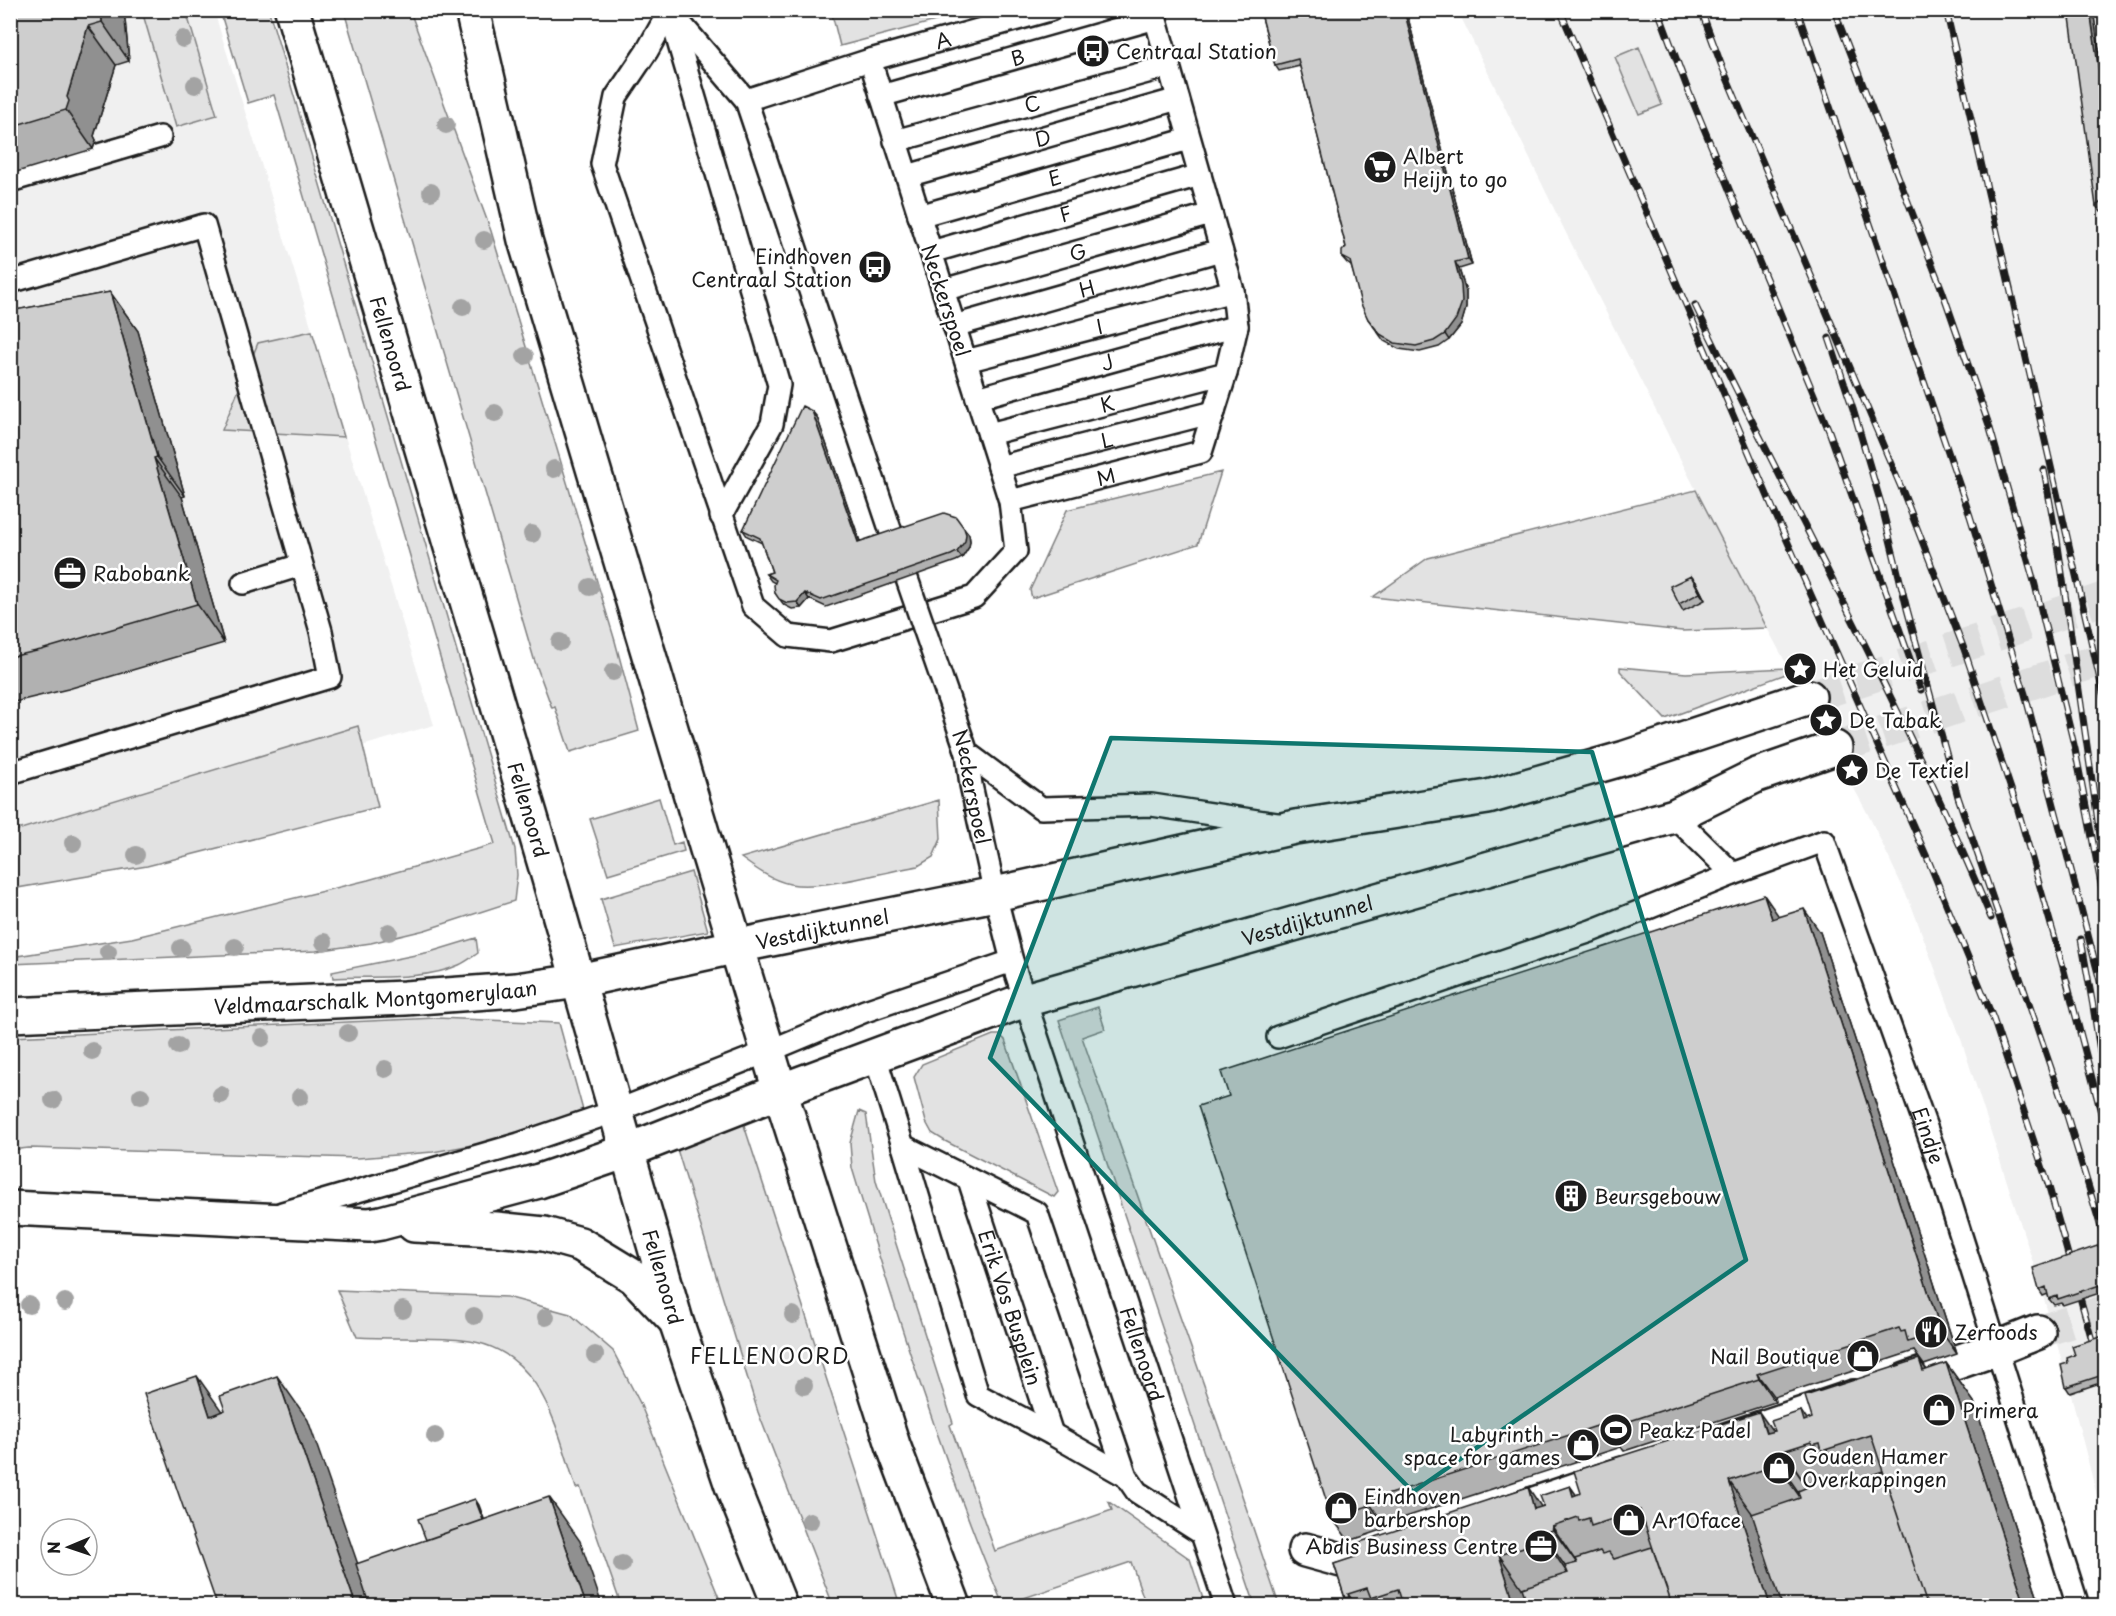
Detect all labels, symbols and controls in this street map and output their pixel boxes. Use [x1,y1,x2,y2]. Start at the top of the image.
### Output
street label: A [932,23,954,56]
bus stop icon: Centraal Station [1075,33,1111,69]
place label: Centraal Station [1116,36,1277,66]
street label: B [1007,41,1028,73]
street label: C [1021,87,1043,120]
street label: D [1031,121,1054,154]
place label: Albert Heijn to go [1403,141,1507,194]
supermarket icon: Albert Heijn to go [1362,149,1398,185]
street label: E [1044,161,1065,193]
street label: F [1056,197,1075,229]
street label: G [1066,235,1090,269]
street label: Neckerspoel [914,240,978,360]
place label: Eindhoven Centraal Station [691,241,852,294]
bus stop icon: Eindhoven Centraal Station [857,249,893,285]
street label: H [1075,272,1098,305]
street label: Fellenoord [362,292,419,395]
street label: I [1093,311,1106,341]
street label: J [1097,346,1117,378]
street label: K [1097,387,1118,420]
street label: L [1097,424,1116,455]
street label: M [1093,460,1119,493]
office icon: Rabobank [52,555,88,591]
place label: Rabobank [93,558,190,588]
place icon: Het Geluid [1782,651,1818,687]
place label: Het Geluid [1823,654,1924,684]
place icon: De Tabak [1808,702,1844,738]
place label: De Tabak [1849,705,1941,735]
street label: Neckerspoel [945,725,999,847]
place icon: De Textiel [1834,752,1870,788]
place label: De Textiel [1875,755,1969,785]
street label: Fellenoord [500,758,557,861]
street label: Vestdijktunnel [1238,887,1376,953]
street label: Vestdijktunnel [753,901,891,957]
street label: Veldmaarschalk Montgomerylaan [213,972,539,1021]
street label: Eindje [1905,1103,1952,1168]
building icon: Beursgebouw [1553,1178,1589,1214]
place label: Beursgebouw [1594,1181,1722,1211]
street label: Fellenoord [635,1225,691,1328]
street label: Erik Vos Busplein [971,1226,1050,1389]
street label: Fellenoord [1113,1302,1172,1405]
restaurant icon: Zerfoods [1913,1314,1949,1350]
place label: Zerfoods [1954,1317,2038,1347]
shop icon: Nail Boutique [1845,1338,1881,1374]
district label: FELLENOORD [690,1339,850,1371]
place label: Nail Boutique [1710,1341,1840,1371]
shop icon: Primera [1921,1392,1957,1428]
place label: Primera [1962,1395,2039,1425]
sports icon: Peakz Padel [1598,1412,1634,1448]
place label: Peakz Padel [1639,1415,1751,1445]
place label: Labyrinth - space for games [1404,1419,1560,1472]
shop icon: Labyrinth - space for games [1565,1427,1601,1463]
place label: Gouden Hamer Overkappingen [1802,1441,1948,1494]
shop icon: Gouden Hamer Overkappingen [1761,1450,1797,1486]
place label: Eindhoven barbershop [1364,1481,1471,1534]
shop icon: Eindhoven barbershop [1323,1490,1359,1526]
shop icon: Ar10face [1611,1502,1647,1538]
place label: Ar10face [1652,1505,1741,1535]
north arrow [39,1517,99,1577]
office icon: Abdis Business Centre [1523,1528,1559,1564]
place label: Abdis Business Centre [1306,1531,1518,1561]
text: N [41,1541,65,1554]

